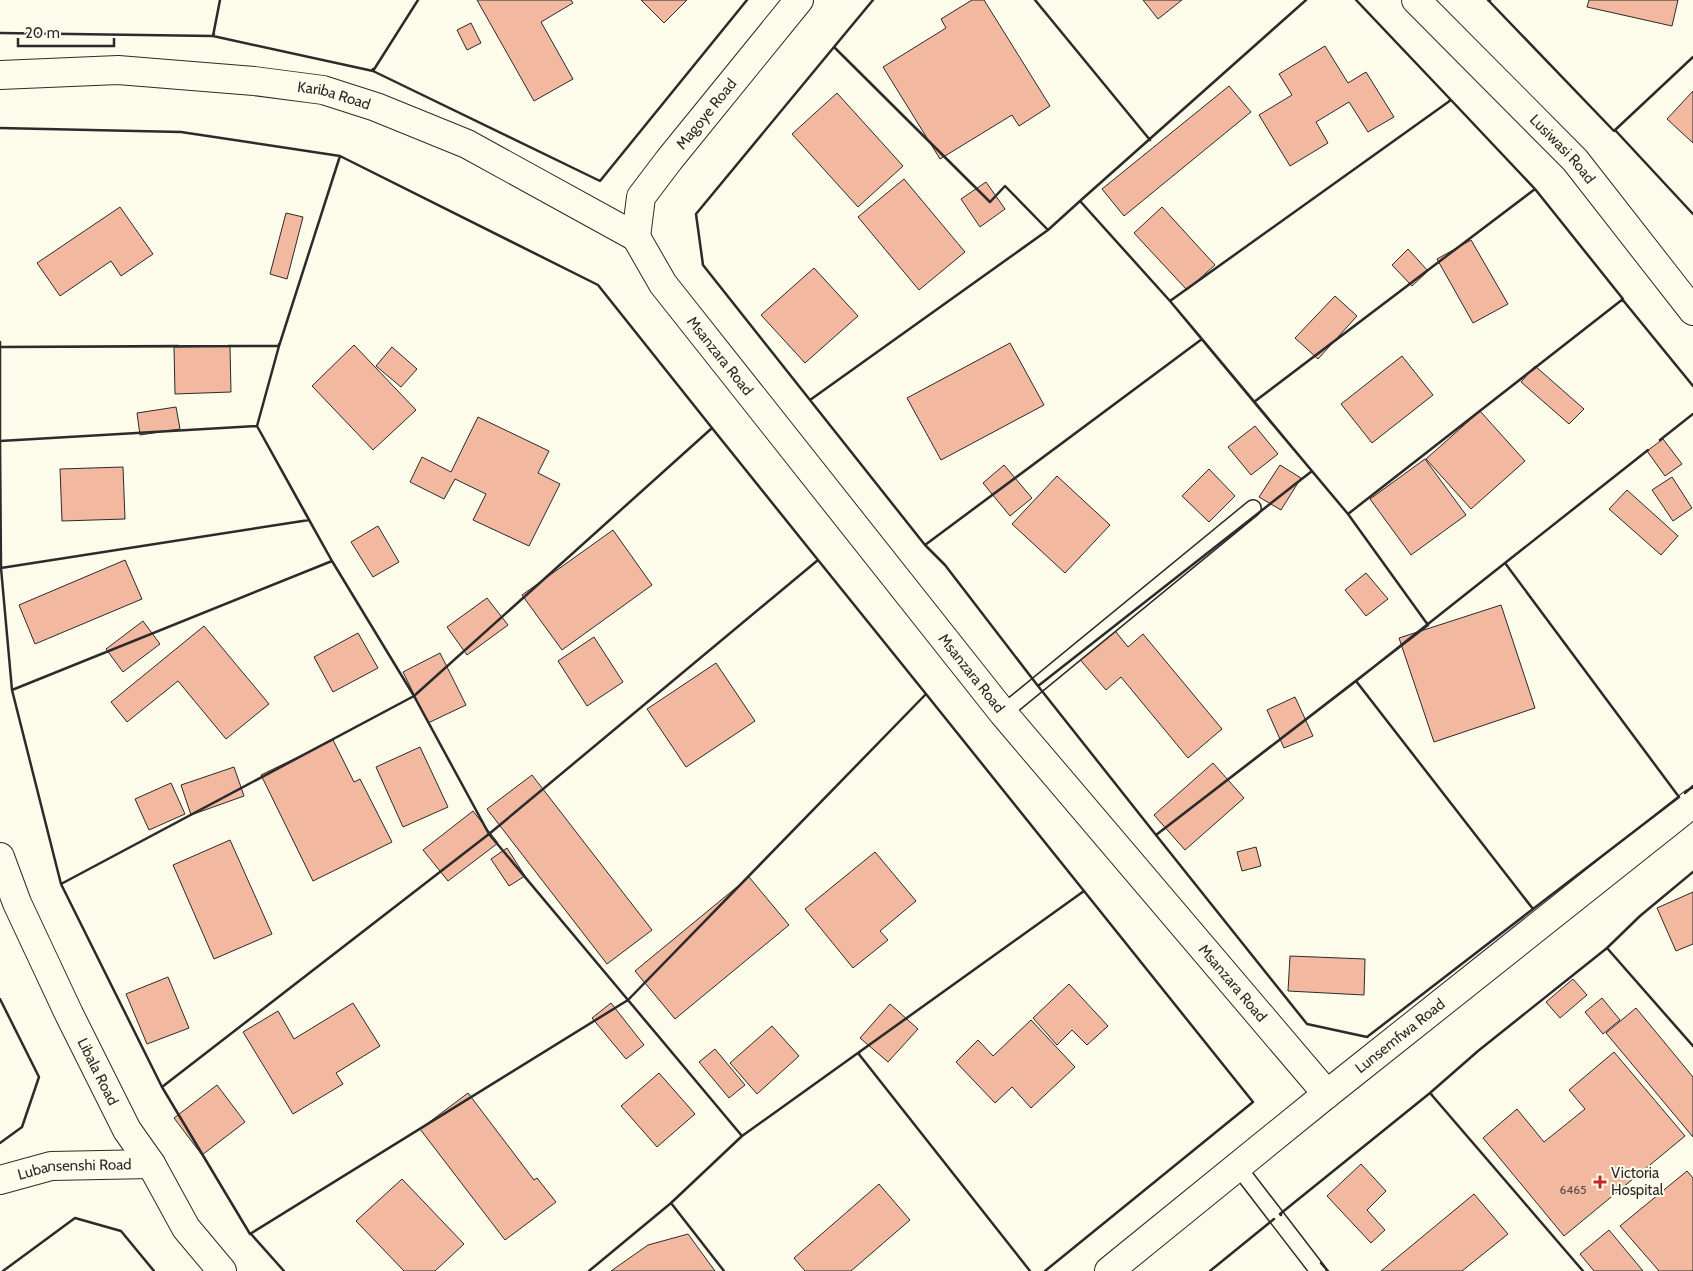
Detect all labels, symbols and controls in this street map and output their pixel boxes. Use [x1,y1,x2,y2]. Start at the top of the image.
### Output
scale bar [18,15,114,47]
text: 20 m [25,24,60,42]
street label: Magoye Road [672,75,740,153]
street label: Kariba Road [296,78,373,114]
street label: Lusiwasi Road [1526,111,1599,187]
street label: Msanzara Road [683,313,757,399]
street label: Msanzara Road [935,630,1008,717]
street label: Msanzara Road [1195,941,1271,1025]
street label: Lunsemfwa Road [1351,995,1448,1077]
street label: Libala Road [73,1035,122,1108]
street label: Lubansenshi Road [15,1155,132,1184]
place label: Victoria Hospital [1611,1164,1664,1199]
marker: Victoria Hospital [1593,1175,1607,1189]
house number: 6465 [1559,1182,1587,1197]

